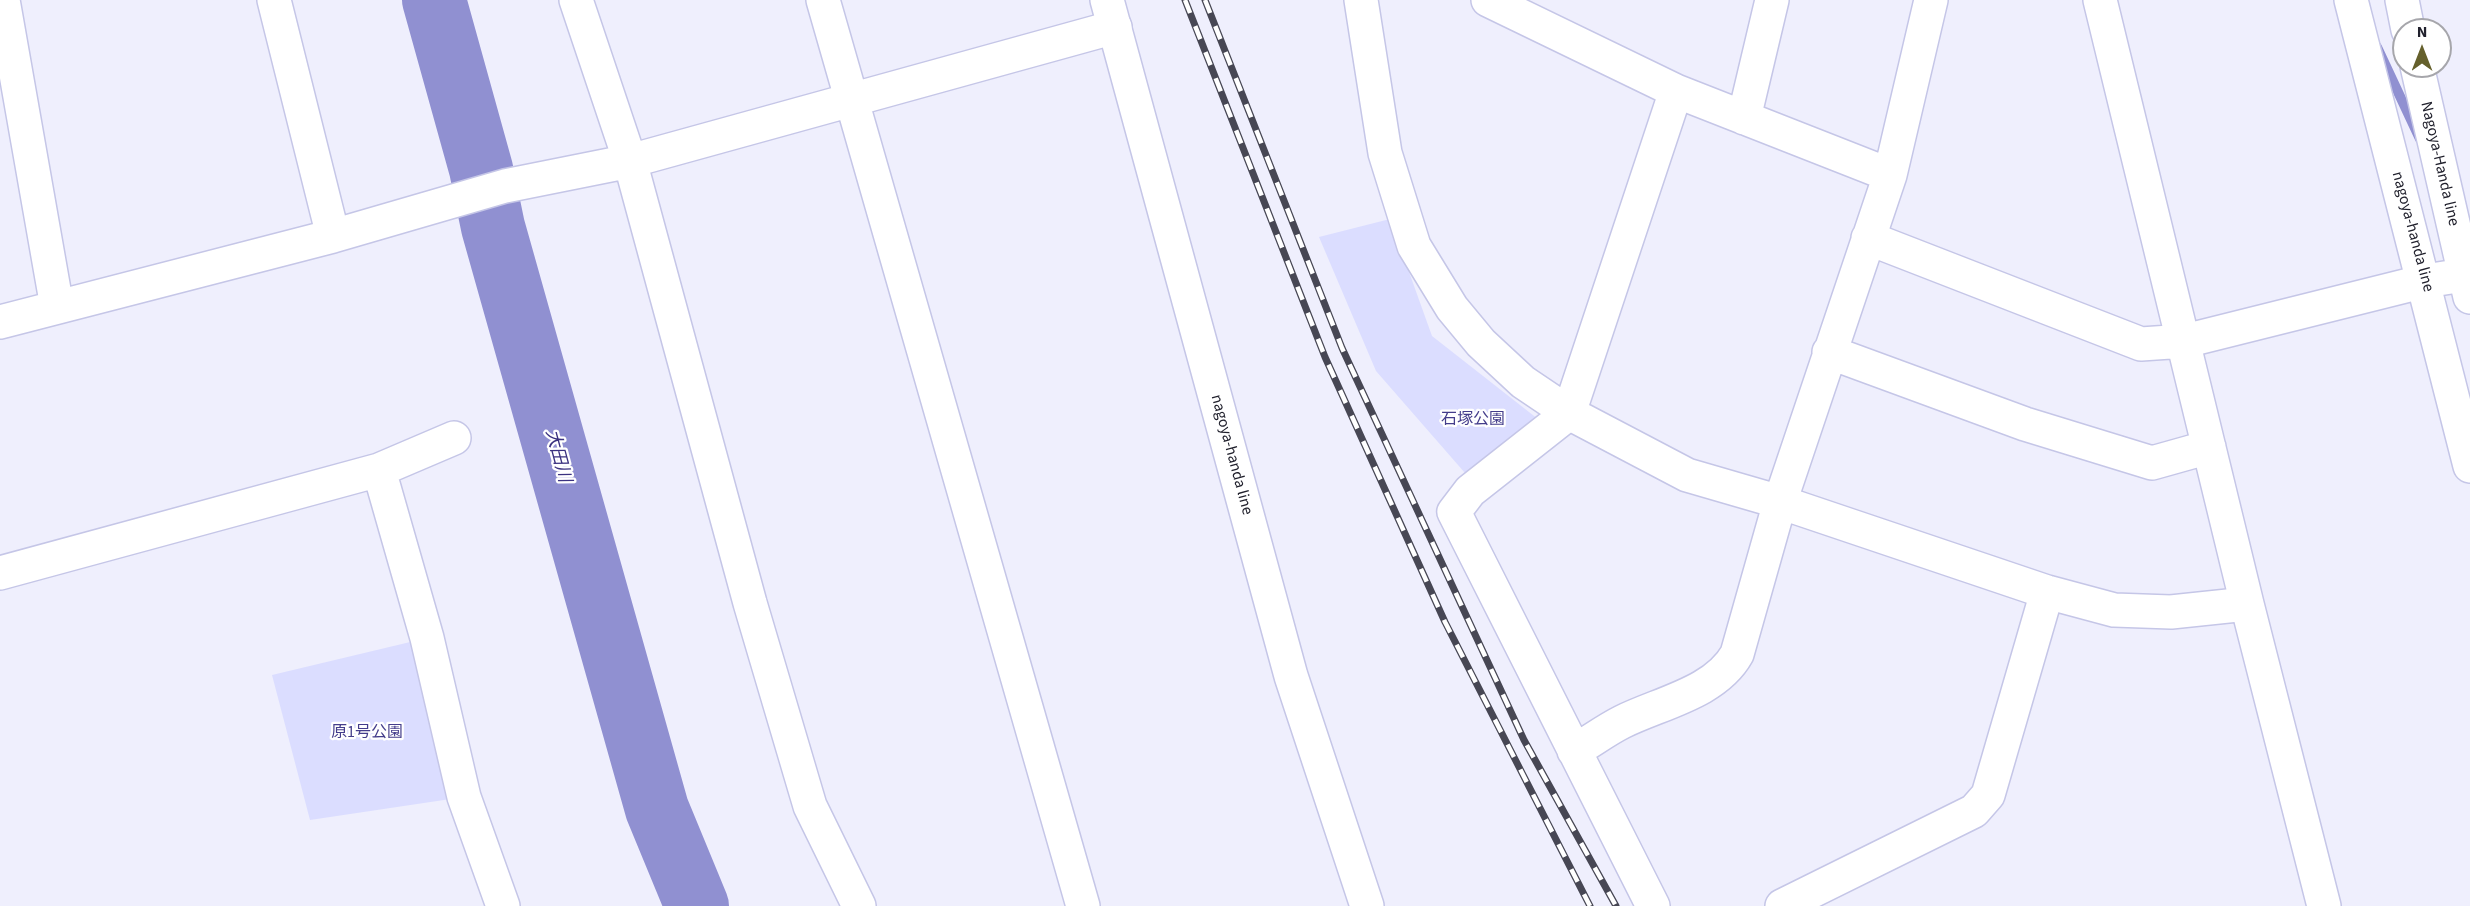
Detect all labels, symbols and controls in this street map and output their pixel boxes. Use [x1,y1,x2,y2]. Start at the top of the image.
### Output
north arrow [2392,18,2452,78]
text: N [2417,21,2427,43]
street label: Nagoya-Handa line [2415,100,2463,228]
street label: nagoya-handa line [2387,170,2437,294]
street label: nagoya-handa line [1206,393,1256,517]
park label: 石塚公園 [1441,410,1505,430]
water label: 大田川 [540,427,574,485]
park label: 原1号公園 [331,723,403,743]

